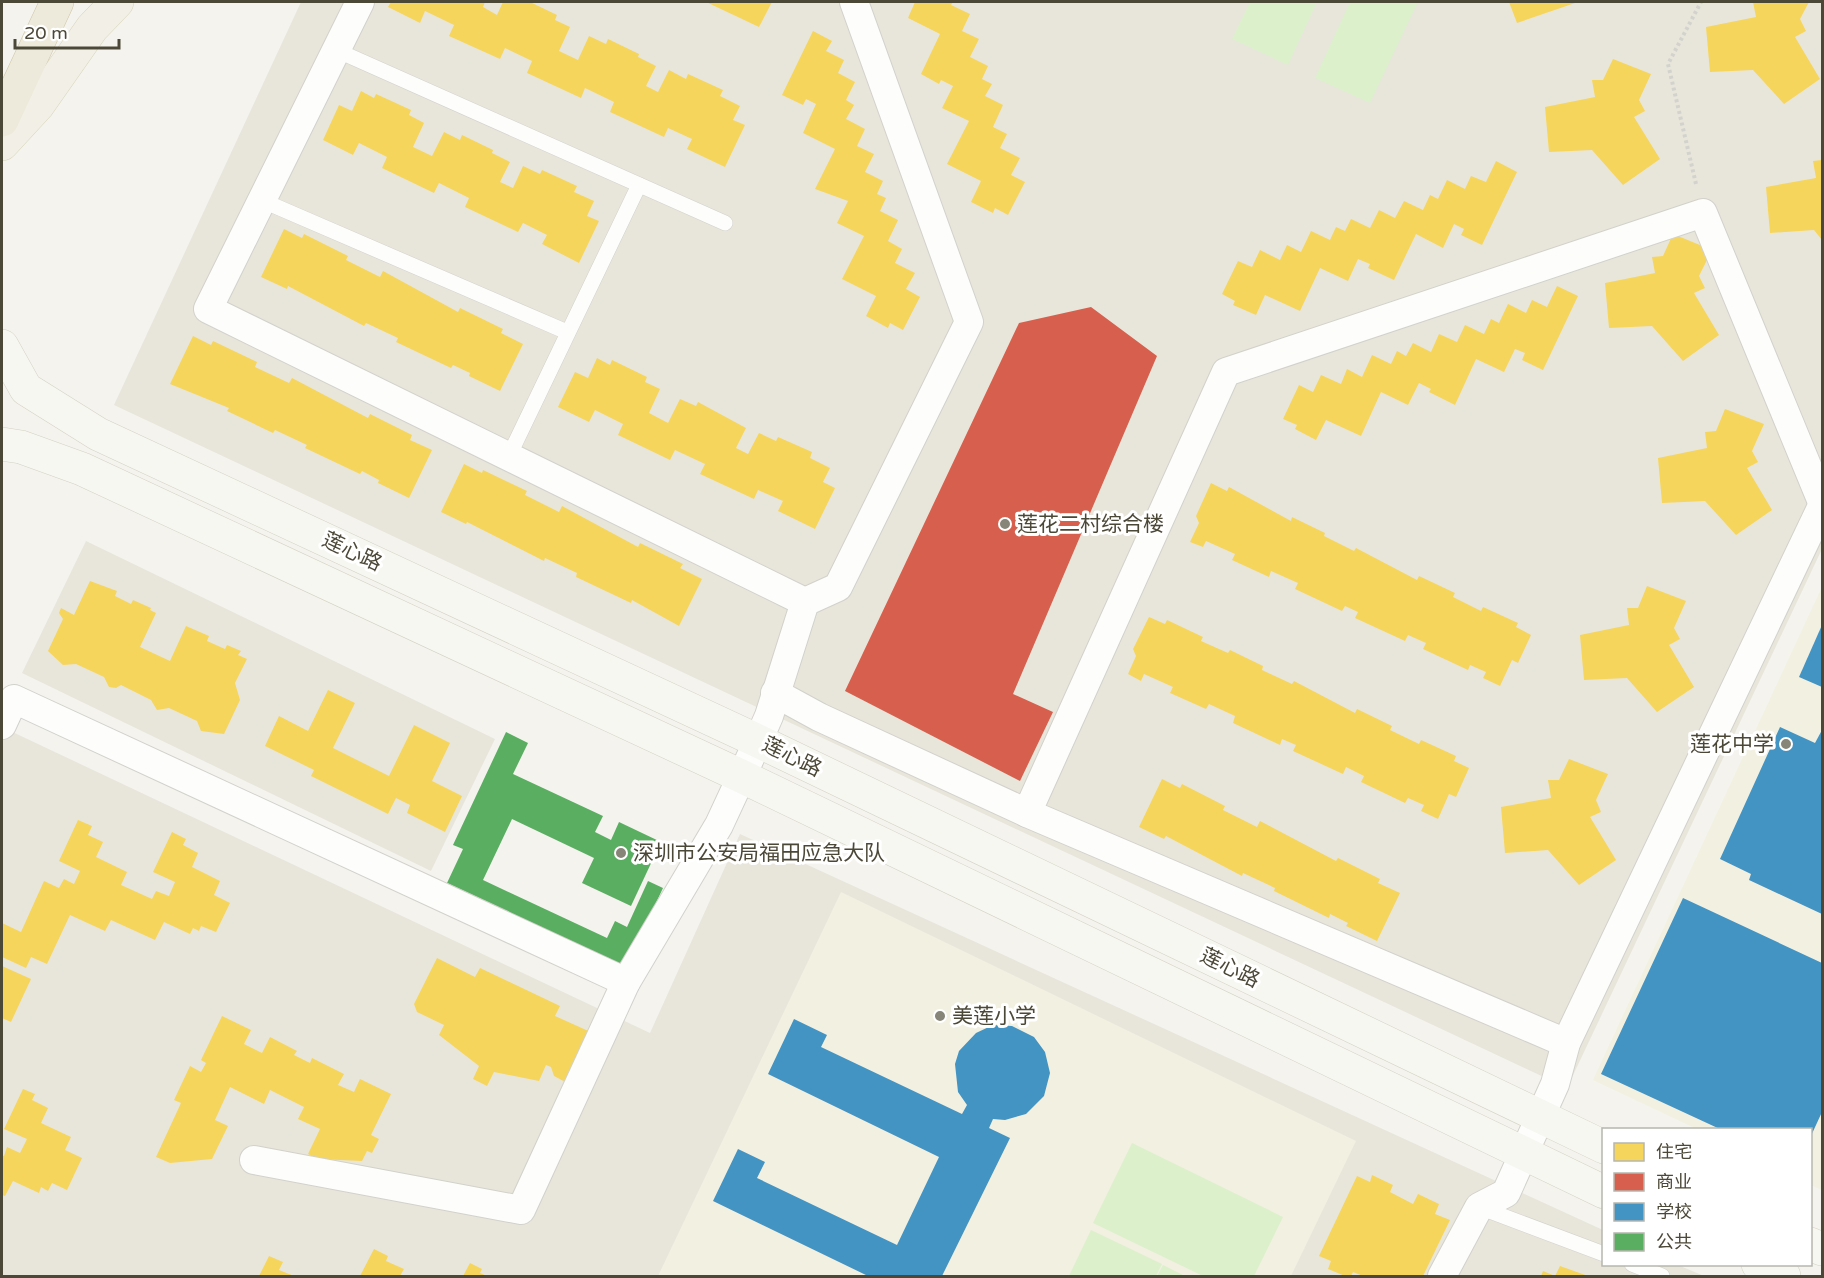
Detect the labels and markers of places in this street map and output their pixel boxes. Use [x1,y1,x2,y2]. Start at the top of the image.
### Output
place label: 莲花二村综合楼 [1017,512,1164,537]
marker: 莲花二村综合楼 [998,517,1012,531]
place label: 莲花中学 [1690,732,1774,757]
marker: 莲花中学 [1779,737,1793,751]
place label: 深圳市公安局福田应急大队 [633,841,885,866]
marker: 深圳市公安局福田应急大队 [614,846,628,860]
place label: 美莲小学 [952,1004,1036,1029]
marker: 美莲小学 [933,1009,947,1023]

